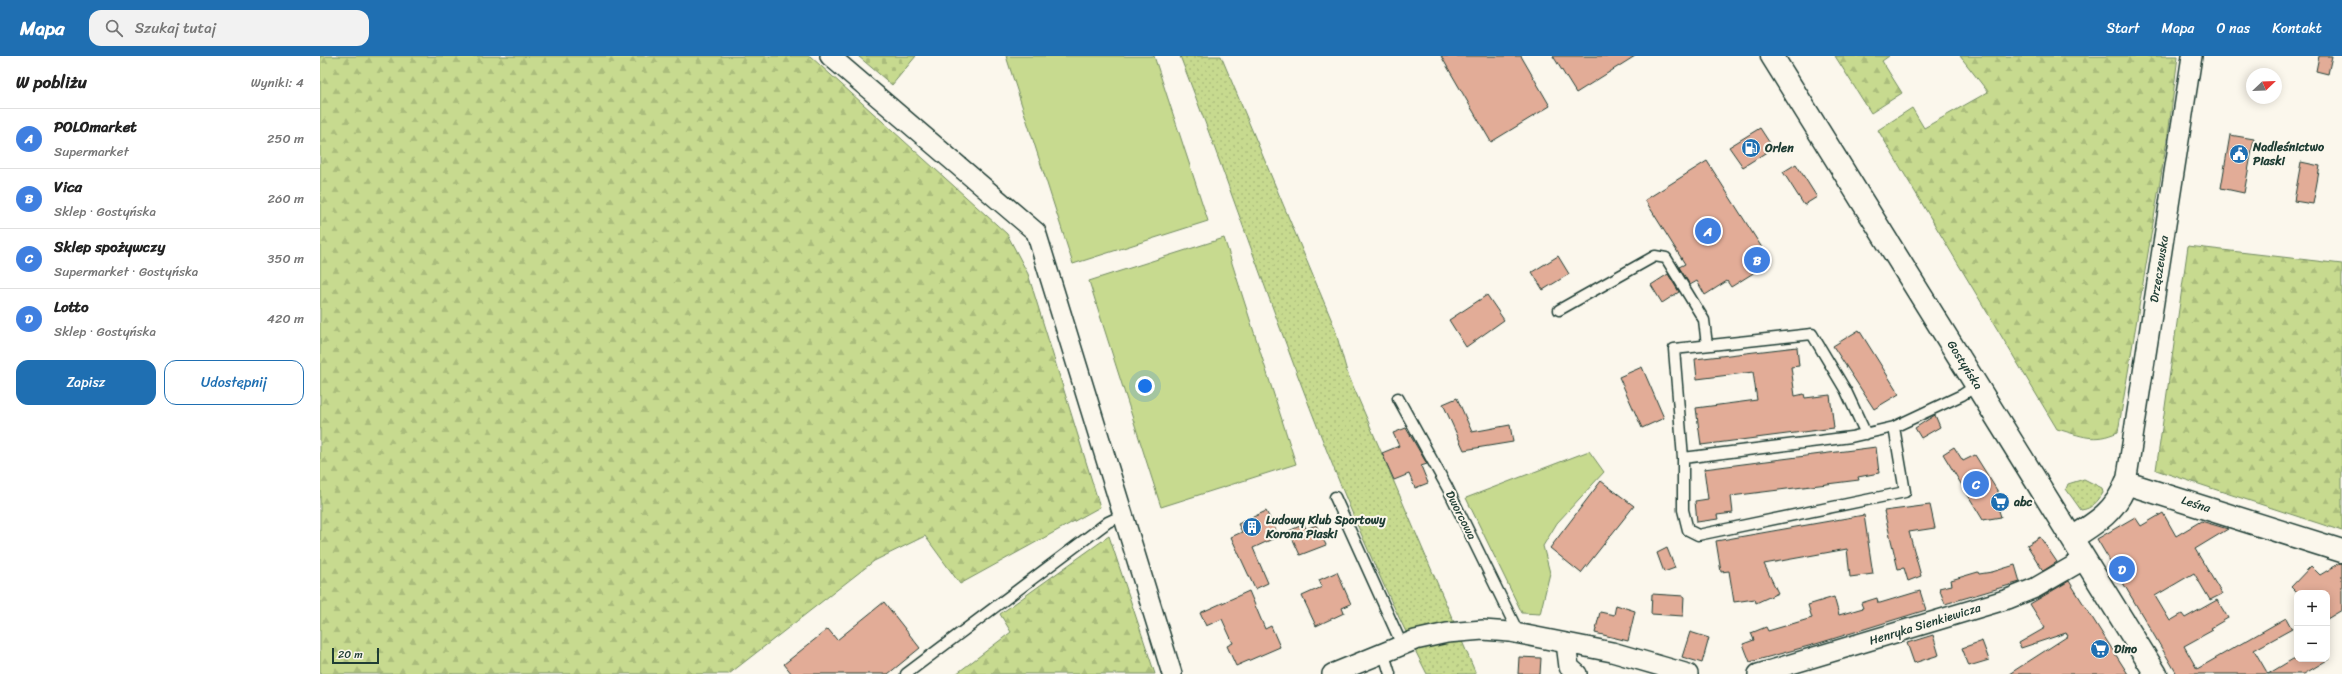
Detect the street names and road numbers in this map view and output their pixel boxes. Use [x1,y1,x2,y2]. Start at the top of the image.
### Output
street label: Drzęczewska [2143,233,2175,304]
street label: Gostyńska [1941,336,1989,394]
street label: Dworcowa [1439,486,1483,544]
street label: Leśna [2178,489,2214,519]
street label: Henryka Sienkiewicza [1866,596,1985,651]

